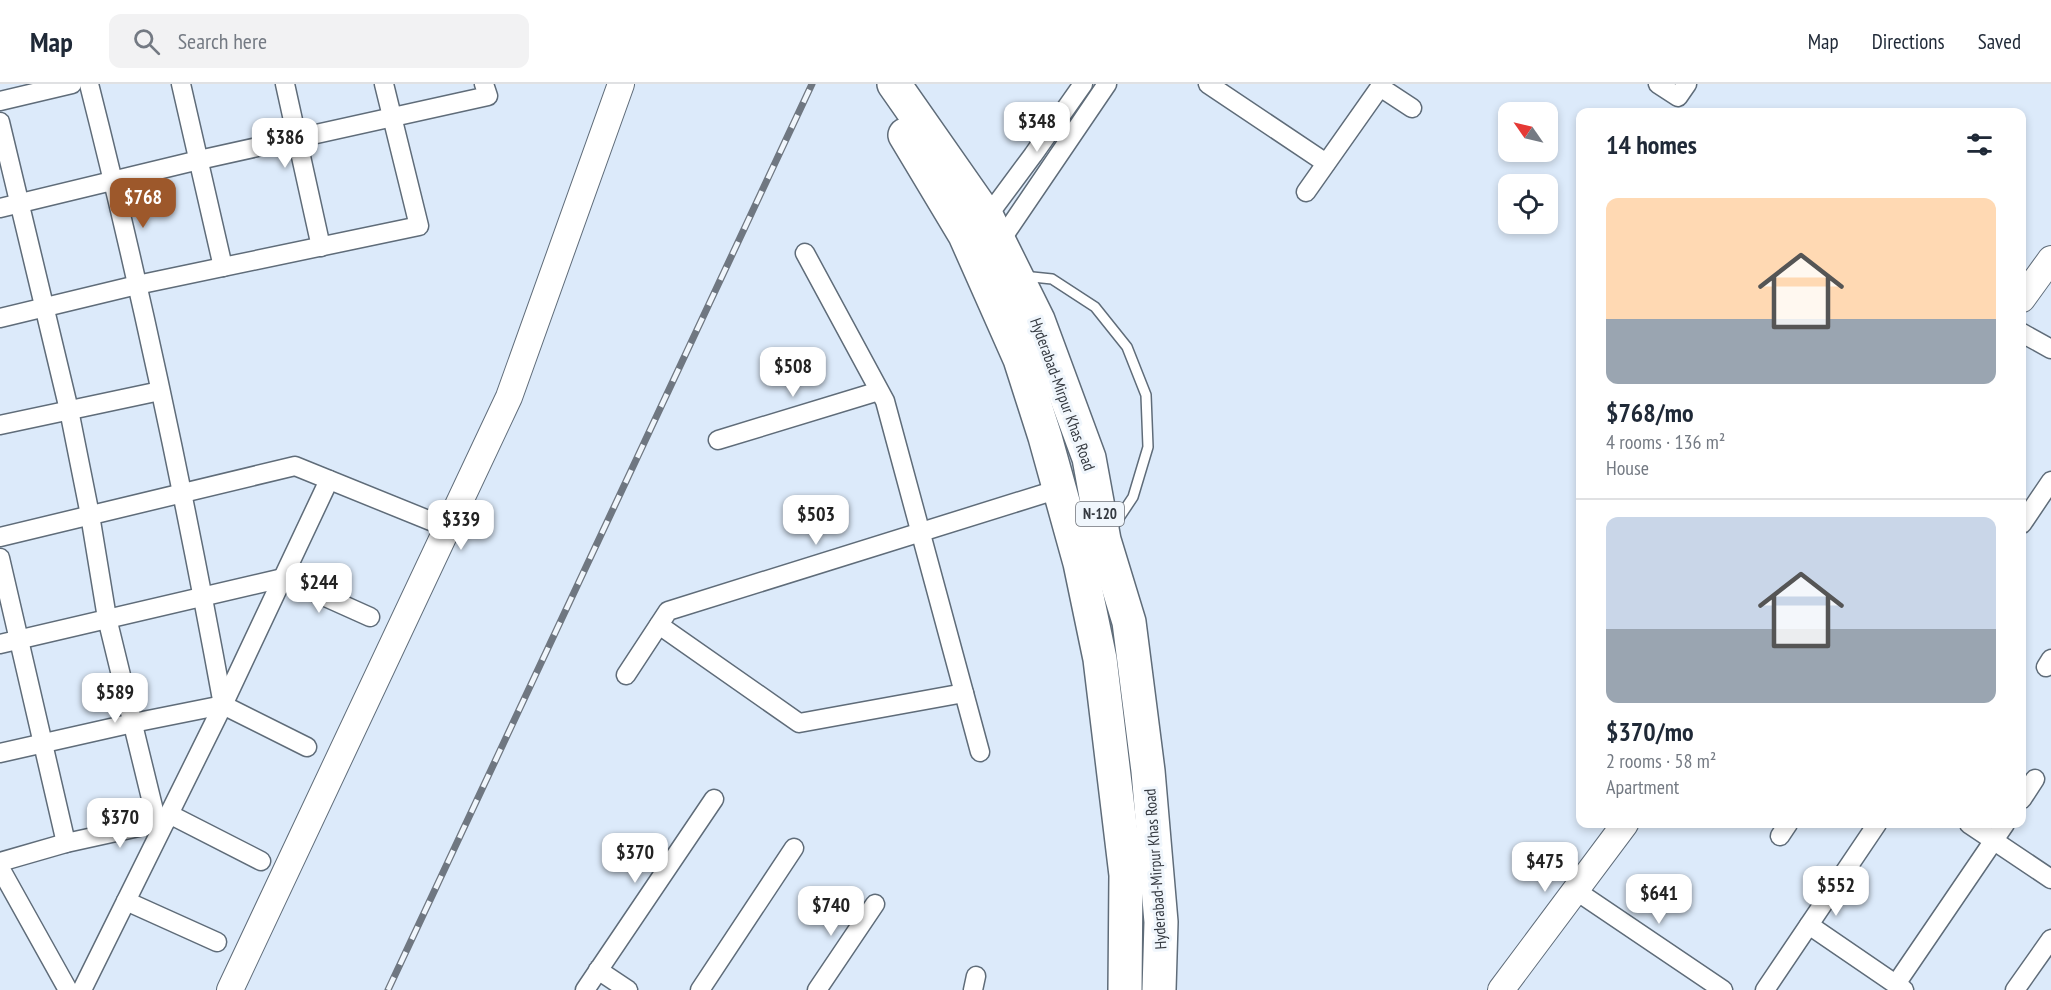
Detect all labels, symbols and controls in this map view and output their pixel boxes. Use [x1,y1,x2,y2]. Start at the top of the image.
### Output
search box [109,14,529,68]
text: Map [30,23,73,60]
icon: search [130,25,163,58]
text: Search here [178,27,267,55]
text: Map [1808,28,1839,55]
text: Directions [1872,28,1945,55]
text: Saved [1978,28,2021,55]
pin: $348 [1001,102,1073,153]
north arrow [1498,102,1558,162]
map controls [1498,102,1558,234]
text: $348 [1018,108,1056,134]
pin: $386 [249,118,321,169]
text: $386 [266,124,304,150]
text: 14 homes [1606,128,1697,161]
icon: filters [1963,128,1996,161]
button: locate [1498,174,1558,234]
pin: $768 [107,178,179,229]
text: $768 [124,184,162,210]
icon: home [1747,237,1855,345]
street label: Hyderabad-Mirpur Khas Road [1026,315,1100,473]
pin: $508 [757,347,829,398]
text: $508 [774,353,812,379]
text: $768/mo [1606,396,1694,429]
text: 4 rooms · 136 m² [1606,429,1725,455]
text: House [1606,455,1649,481]
pin: $503 [780,495,852,546]
pin: $339 [425,500,497,551]
text: $503 [797,501,835,527]
road number: N-120 [1076,502,1124,526]
text: $339 [442,506,480,532]
icon: home [1747,556,1855,664]
pin: $244 [283,563,355,614]
text: $244 [300,569,338,595]
pin: $589 [79,673,151,724]
text: $589 [96,679,134,705]
text: $370/mo [1606,715,1694,748]
text: 2 rooms · 58 m² [1606,748,1716,774]
text: Apartment [1606,774,1679,800]
street label: Hyderabad-Mirpur Khas Road [1139,788,1171,950]
pin: $370 [84,798,156,849]
text: $370 [101,804,139,830]
pin: $370 [599,833,671,884]
text: $370 [616,839,654,865]
pin: $475 [1509,842,1581,893]
text: $475 [1526,848,1564,874]
pin: $552 [1800,866,1872,917]
text: $552 [1817,872,1855,898]
pin: $641 [1623,874,1695,925]
text: $641 [1640,880,1678,906]
pin: $740 [795,886,867,937]
text: $740 [812,892,850,918]

